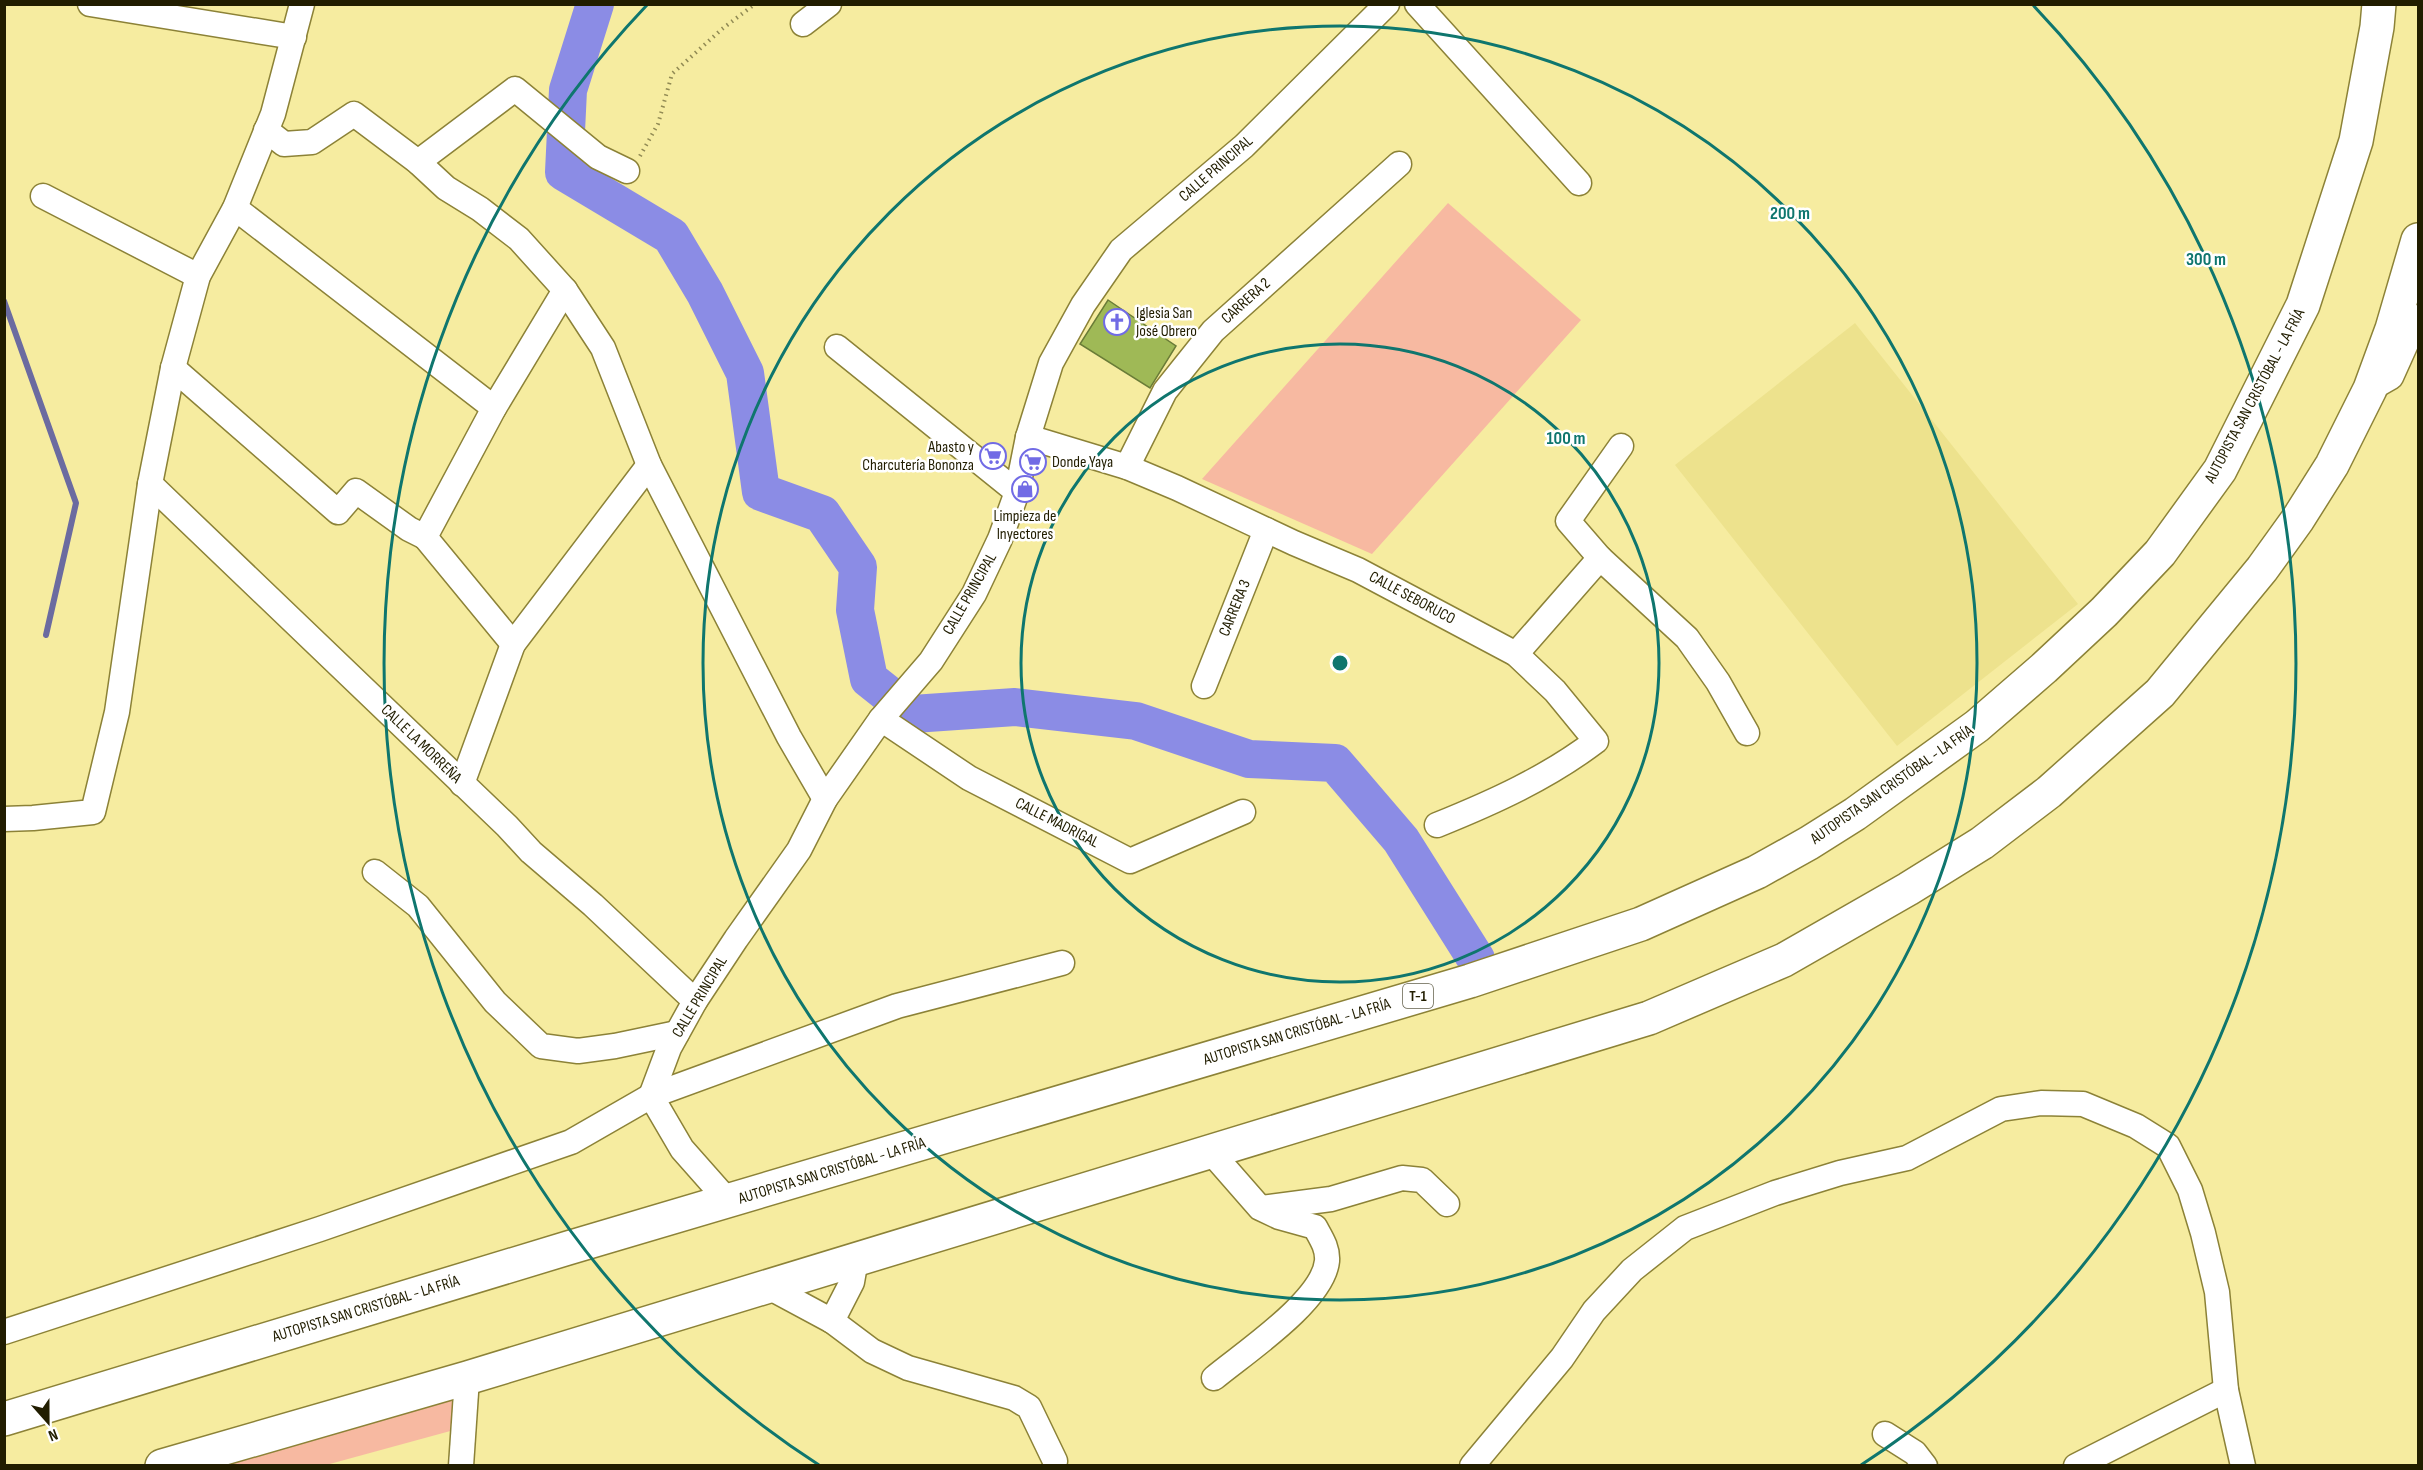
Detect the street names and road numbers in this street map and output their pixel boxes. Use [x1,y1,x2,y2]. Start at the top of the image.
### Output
street label: CALLE PRINCIPAL [1175,132,1257,206]
street label: CARRERA 2 [1218,274,1274,328]
street label: AUTOPISTA SAN CRISTÓBAL - LA FRÍA [2201,306,2309,487]
street label: CALLE PRINCIPAL [939,550,1001,638]
street label: CALLE SEBORUCO [1366,567,1458,629]
street label: CARRERA 3 [1215,577,1255,639]
street label: CALLE LA MORREÑA [377,701,465,787]
street label: AUTOPISTA SAN CRISTÓBAL - LA FRÍA [1806,721,1977,849]
street label: CALLE MADRIGAL [1012,794,1102,852]
street label: CALLE PRINCIPAL [668,953,732,1041]
road number: T-1 [1403,984,1433,1008]
street label: AUTOPISTA SAN CRISTÓBAL - LA FRÍA [1200,994,1393,1070]
street label: AUTOPISTA SAN CRISTÓBAL - LA FRÍA [735,1133,928,1209]
street label: AUTOPISTA SAN CRISTÓBAL - LA FRÍA [269,1271,462,1347]

